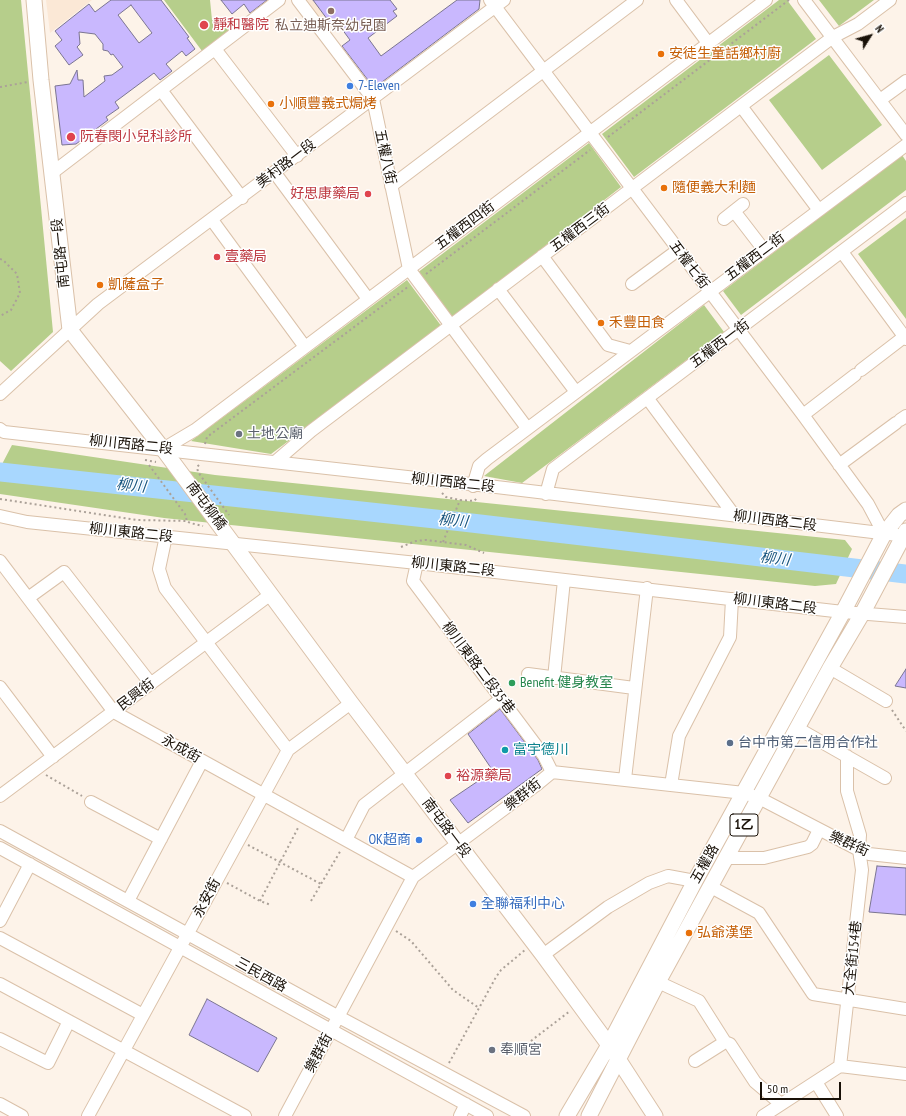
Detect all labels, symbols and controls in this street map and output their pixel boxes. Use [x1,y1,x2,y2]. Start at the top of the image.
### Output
marker: 私立迪斯奈幼兒園 [326,6,336,16]
north arrow [850,16,890,56]
place label: 靜和醫院 [213,17,269,33]
place label: 私立迪斯奈幼兒園 [275,18,387,34]
marker: 靜和醫院 [198,19,210,31]
text: N [872,22,887,35]
place label: 安徒生童話鄉村廚 [669,46,781,62]
marker: 安徒生童話鄉村廚 [656,49,666,59]
place label: 7-Eleven [358,78,400,94]
marker: 7-Eleven [345,81,355,91]
place label: 小順豐義式焗烤 [279,96,377,112]
marker: 小順豐義式焗烤 [266,99,276,109]
street label: 五權八街 [371,128,399,186]
place label: 阮春閔小兒科診所 [80,129,192,145]
marker: 阮春閔小兒科診所 [65,131,77,143]
street label: 美村路一段 [253,136,319,192]
place label: 隨便義大利麵 [672,180,756,196]
marker: 隨便義大利麵 [659,183,669,193]
place label: 好思康藥局 [290,186,360,202]
marker: 好思康藥局 [363,189,373,199]
street label: 五權西四街 [432,198,498,254]
street label: 五權西三街 [547,200,613,256]
street label: 南屯路一段 [49,217,73,289]
street label: 五權西二街 [722,229,788,285]
street label: 五權七街 [665,238,713,292]
place label: 壹藥局 [225,249,267,265]
marker: 壹藥局 [212,252,222,262]
place label: 凱薩盒子 [108,277,164,293]
marker: 凱薩盒子 [95,280,105,290]
place label: 禾豐田食 [609,315,665,331]
street label: 五權西一街 [687,316,753,372]
marker: 禾豐田食 [596,318,606,328]
place label: 土地公廟 [247,426,303,442]
marker: 土地公廟 [234,429,244,439]
street label: 柳川西路二段 [88,432,174,458]
street label: 柳川西路二段 [410,470,496,496]
water label: 柳川 [115,475,147,497]
street label: 南屯柳橋 [182,479,230,533]
street label: 柳川西路二段 [732,508,818,534]
water label: 柳川 [437,510,469,532]
street label: 柳川東路二段 [88,520,174,546]
water label: 柳川 [759,548,791,570]
street label: 柳川東路二段 [410,554,496,580]
street label: 柳川東路二段 [732,591,818,617]
street label: 柳川東路二段35巷 [438,619,518,717]
place label: Benefit 健身教室 [520,675,613,691]
street label: 民興街 [114,676,158,714]
marker: Benefit 健身教室 [507,678,517,688]
street label: 永成街 [159,731,203,767]
place label: 台中市第二信用合作社 [738,735,878,751]
marker: 台中市第二信用合作社 [725,738,735,748]
place label: 富宇德川 [513,742,569,758]
marker: 富宇德川 [500,745,510,755]
place label: 裕源藥局 [456,768,512,784]
marker: 裕源藥局 [443,771,453,781]
street label: 樂群街 [501,775,545,815]
street label: 南屯路一段 [418,795,474,861]
road number: 1乙 [730,814,758,836]
street label: 樂群街 [826,828,872,860]
place label: OK超商 [368,832,411,848]
marker: OK超商 [414,835,424,845]
street label: 五權路 [687,842,723,886]
street label: 永安街 [190,876,224,920]
place label: 全聯福利中心 [481,896,565,912]
marker: 全聯福利中心 [468,899,478,909]
street label: 大全街154巷 [841,920,865,996]
place label: 弘爺漢堡 [697,925,753,941]
marker: 弘爺漢堡 [684,928,694,938]
street label: 三民西路 [232,954,290,996]
street label: 樂群街 [302,1031,336,1075]
place label: 奉順宮 [500,1042,542,1058]
marker: 奉順宮 [487,1045,497,1055]
scale bar [762,1074,843,1100]
text: 50 m [767,1081,788,1096]

